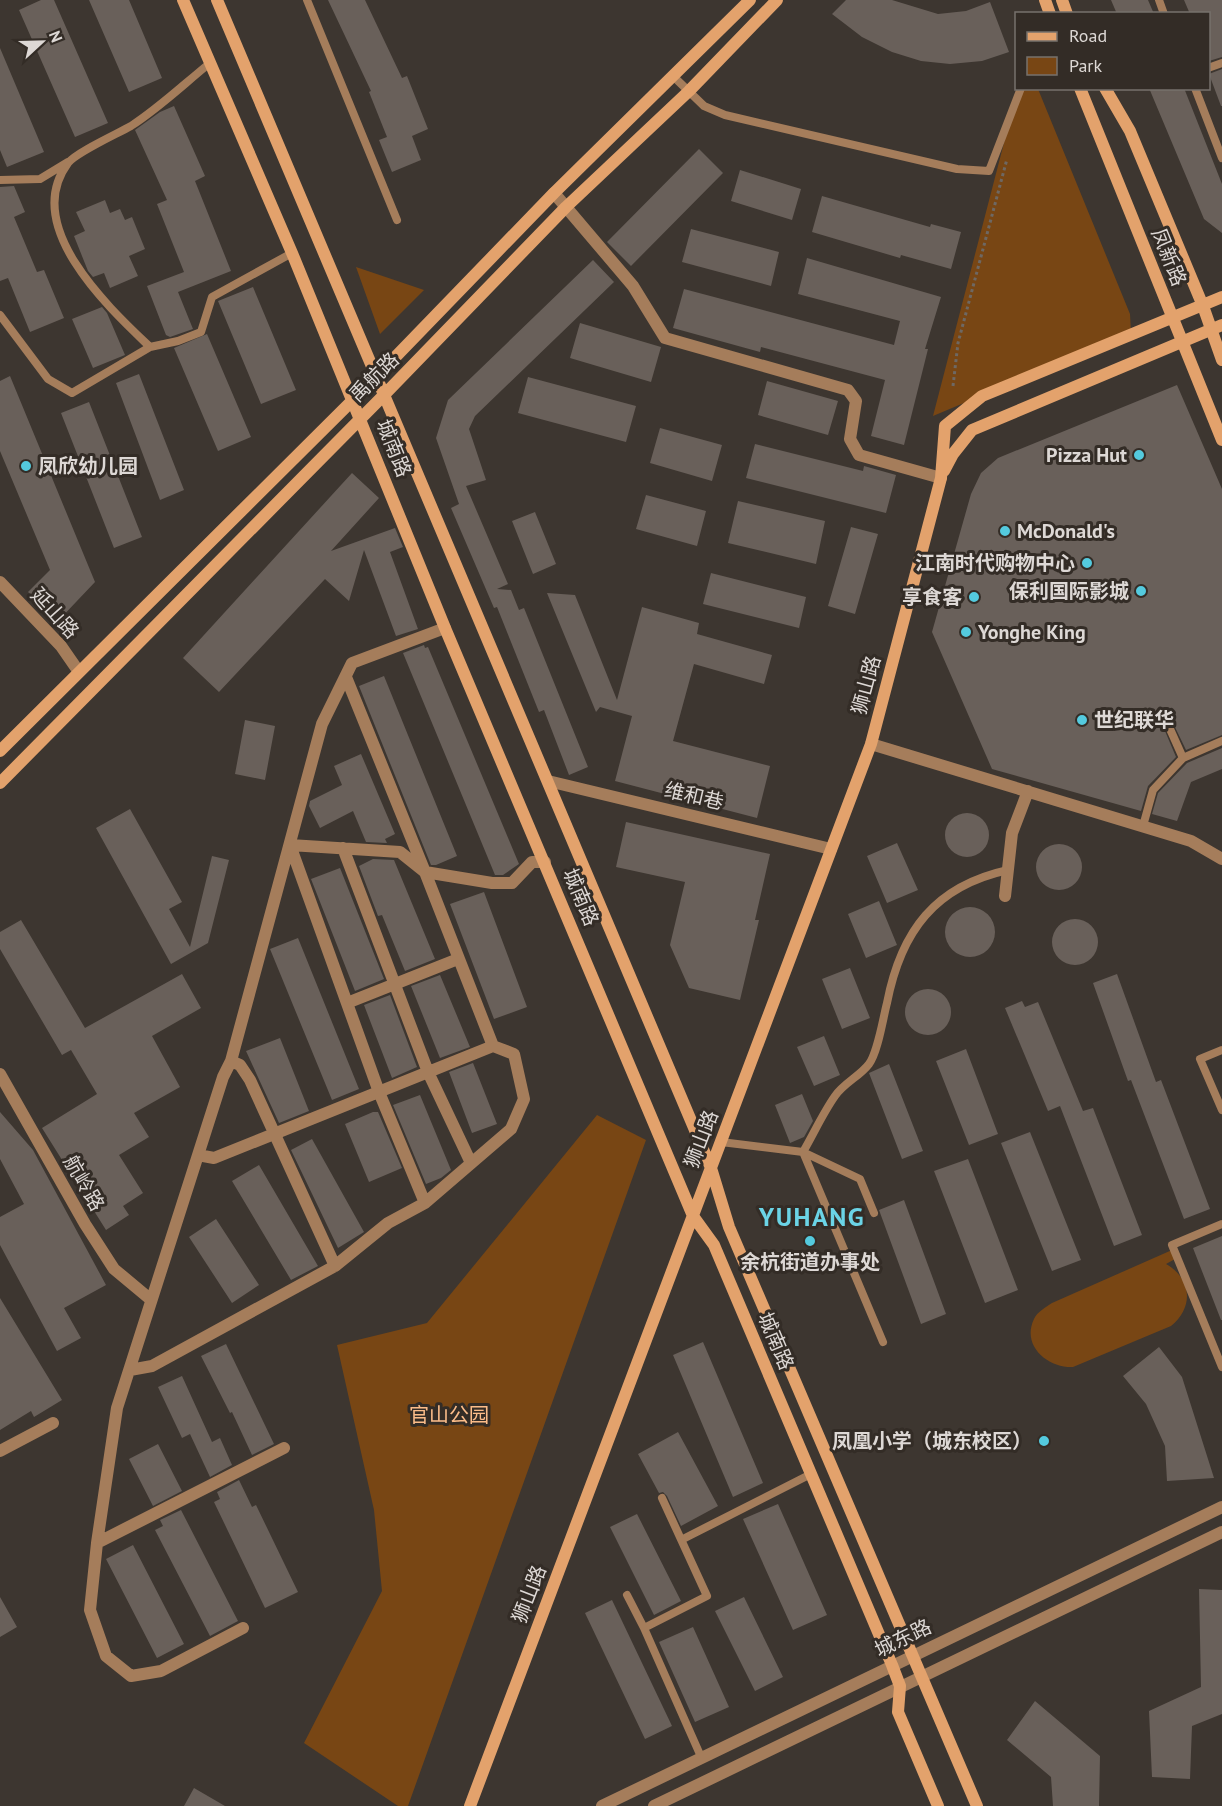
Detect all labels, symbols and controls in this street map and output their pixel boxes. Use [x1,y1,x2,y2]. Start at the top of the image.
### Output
north arrow [12,12,72,72]
legend [1015,12,1210,90]
text: Road [1069,24,1107,47]
text: N [45,28,67,45]
text: Park [1069,54,1102,77]
street label: 凤新路 [1146,224,1192,290]
street label: 禹航路 [344,347,404,407]
street label: 城南路 [371,415,417,481]
place label: Pizza Hut [1046,442,1127,468]
marker: Pizza Hut [1132,448,1146,462]
place label: 凤欣幼儿园 [38,453,138,479]
marker: 凤欣幼儿园 [19,459,33,473]
place label: McDonald's [1017,518,1115,544]
marker: McDonald's [998,524,1012,538]
place label: 江南时代购物中心 [915,550,1075,576]
marker: 江南时代购物中心 [1080,556,1094,570]
place label: 保利国际影城 [1009,578,1129,604]
street label: 延山路 [25,582,85,644]
place label: 享食客 [902,584,962,610]
marker: 保利国际影城 [1134,584,1148,598]
marker: 享食客 [967,590,981,604]
place label: Yonghe King [977,619,1086,645]
marker: Yonghe King [959,625,973,639]
street label: 狮山路 [846,653,886,717]
place label: 世纪联华 [1094,707,1174,733]
marker: 世纪联华 [1075,713,1089,727]
street label: 维和巷 [662,777,726,815]
street label: 城南路 [557,864,605,930]
street label: 狮山路 [678,1106,724,1172]
street label: 航岭路 [58,1151,110,1215]
district label: YUHANG [758,1200,865,1233]
marker: 余杭街道办事处 [803,1234,817,1248]
place label: 余杭街道办事处 [740,1249,880,1275]
street label: 城南路 [752,1308,800,1374]
park label: 官山公园 [409,1402,489,1428]
place label: 凤凰小学（城东校区） [832,1428,1032,1454]
marker: 凤凰小学（城东校区） [1037,1434,1051,1448]
street label: 狮山路 [506,1561,552,1627]
street label: 城东路 [870,1613,936,1663]

